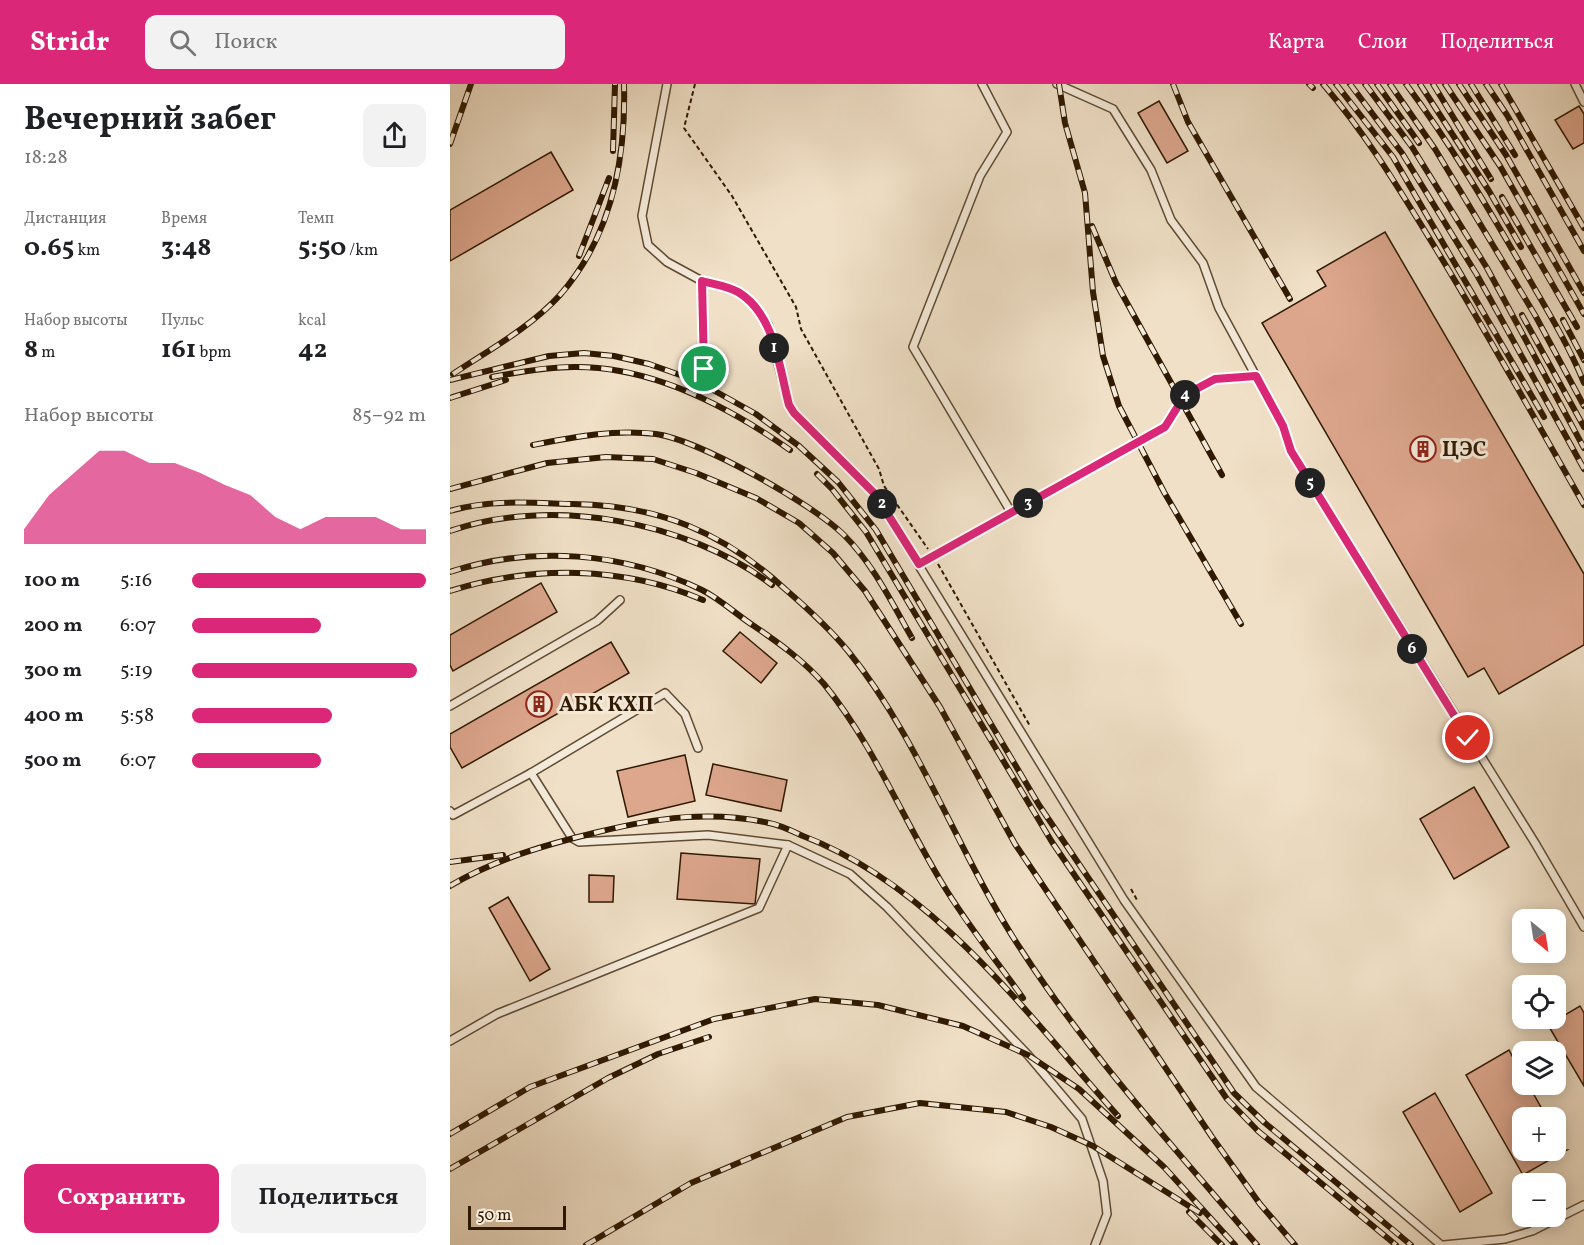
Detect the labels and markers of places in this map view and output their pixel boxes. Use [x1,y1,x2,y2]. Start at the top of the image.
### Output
pin: 1 [759,333,789,363]
pin [678,343,729,394]
pin: 4 [1170,380,1200,410]
building icon: ЦЭС [1408,434,1438,464]
place label: ЦЭС [1442,436,1486,465]
pin: 5 [1295,468,1325,498]
pin: 3 [1013,488,1043,518]
pin: 2 [867,489,897,519]
pin: 6 [1397,634,1427,664]
building icon: АБК КХП [524,689,554,719]
place label: АБК КХП [559,691,654,720]
pin [1442,712,1493,763]

